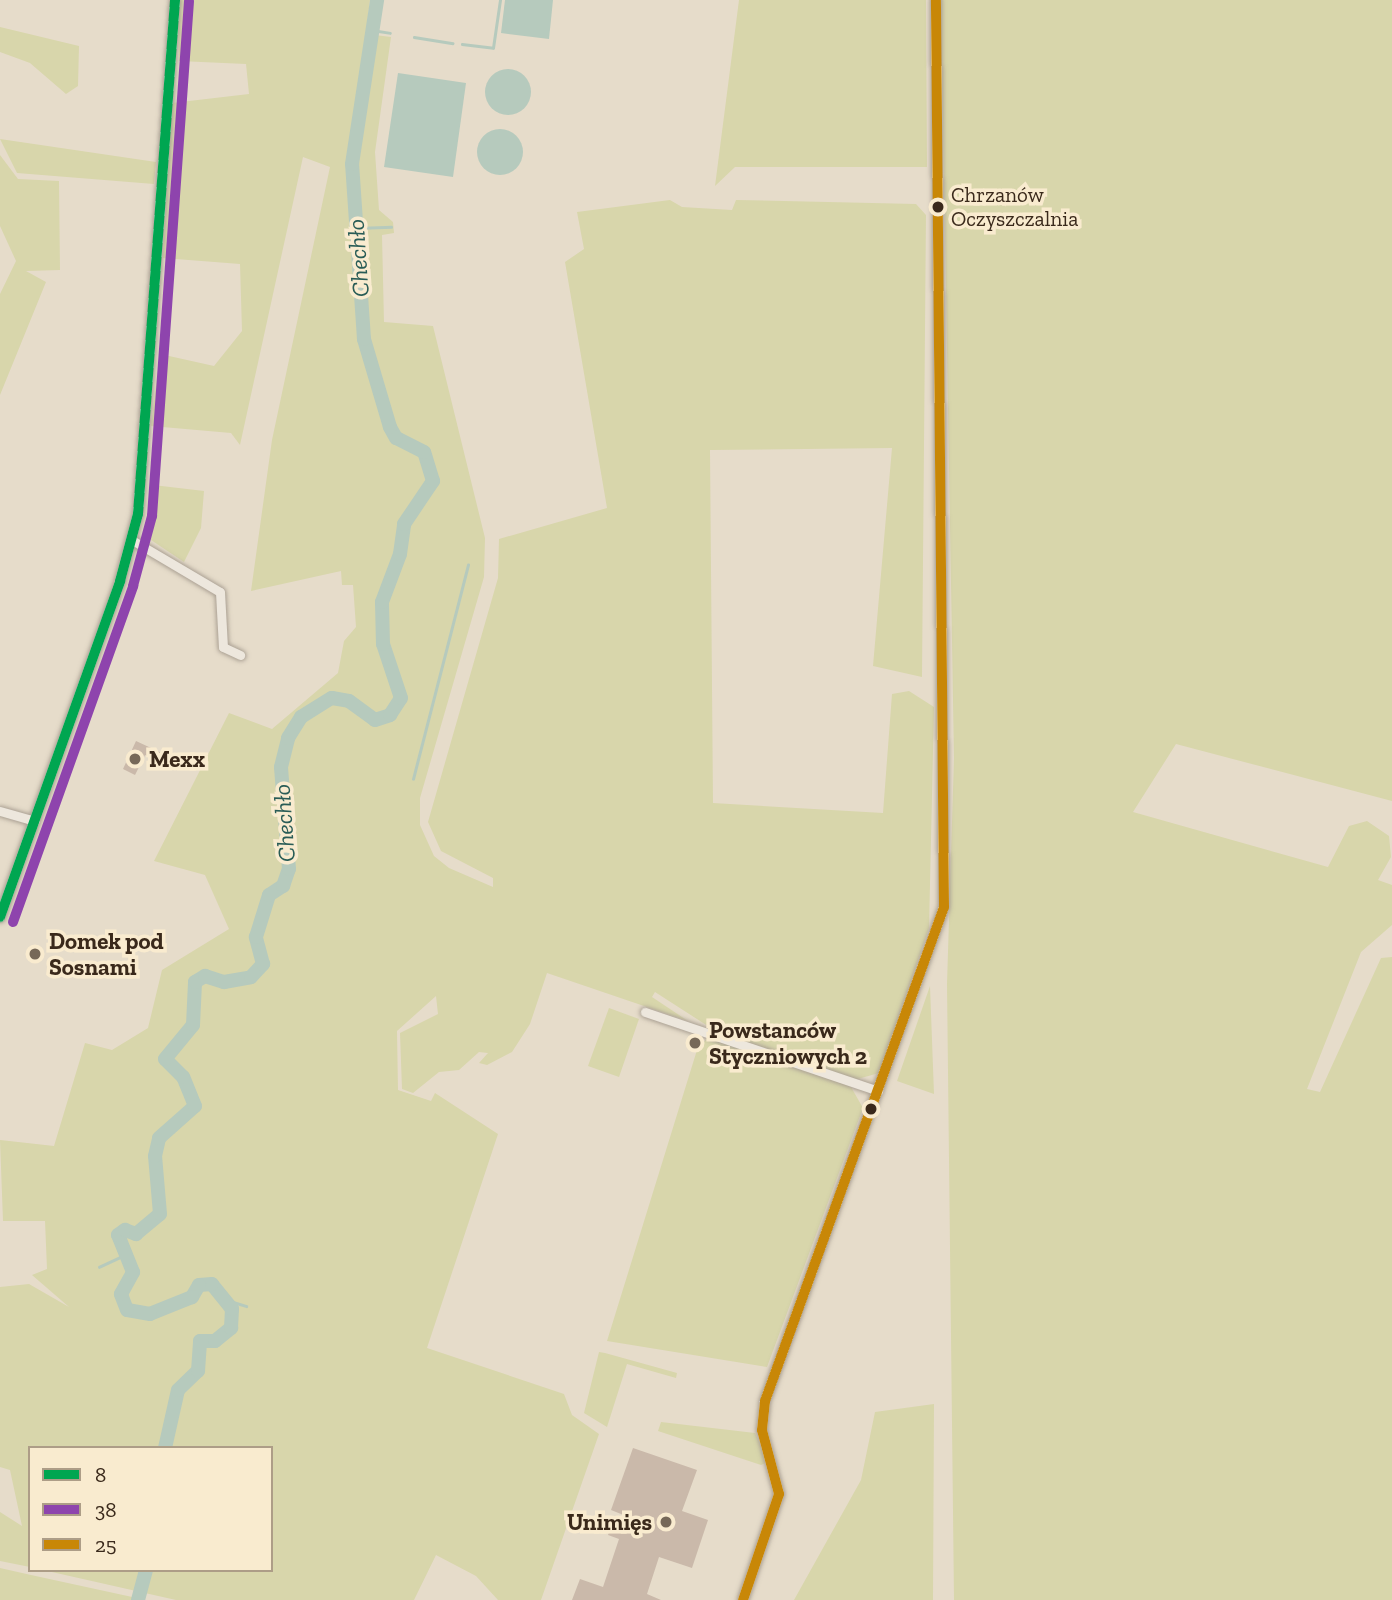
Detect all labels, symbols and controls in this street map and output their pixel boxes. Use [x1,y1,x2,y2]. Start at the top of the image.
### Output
place label: Chrzanów Oczyszczalnia [951,182,1078,232]
marker: Chrzanów Oczyszczalnia [931,200,945,214]
water label: Chechło [341,218,375,298]
place label: Mexx [149,745,205,773]
marker: Mexx [127,751,143,767]
water label: Chechło [267,783,301,863]
place label: Domek pod Sosnami [49,927,164,981]
marker: Domek pod Sosnami [27,946,43,962]
place label: Powstanców Styczniowych 2 [709,1016,867,1070]
marker: Powstanców Styczniowych 2 [687,1035,703,1051]
unlabelled marker [864,1102,878,1116]
legend [28,1446,273,1572]
text: 8 [95,1462,106,1487]
text: 38 [95,1497,117,1522]
place label: Unimięs [567,1508,652,1536]
marker: Unimięs [658,1514,674,1530]
text: 25 [95,1532,117,1557]

